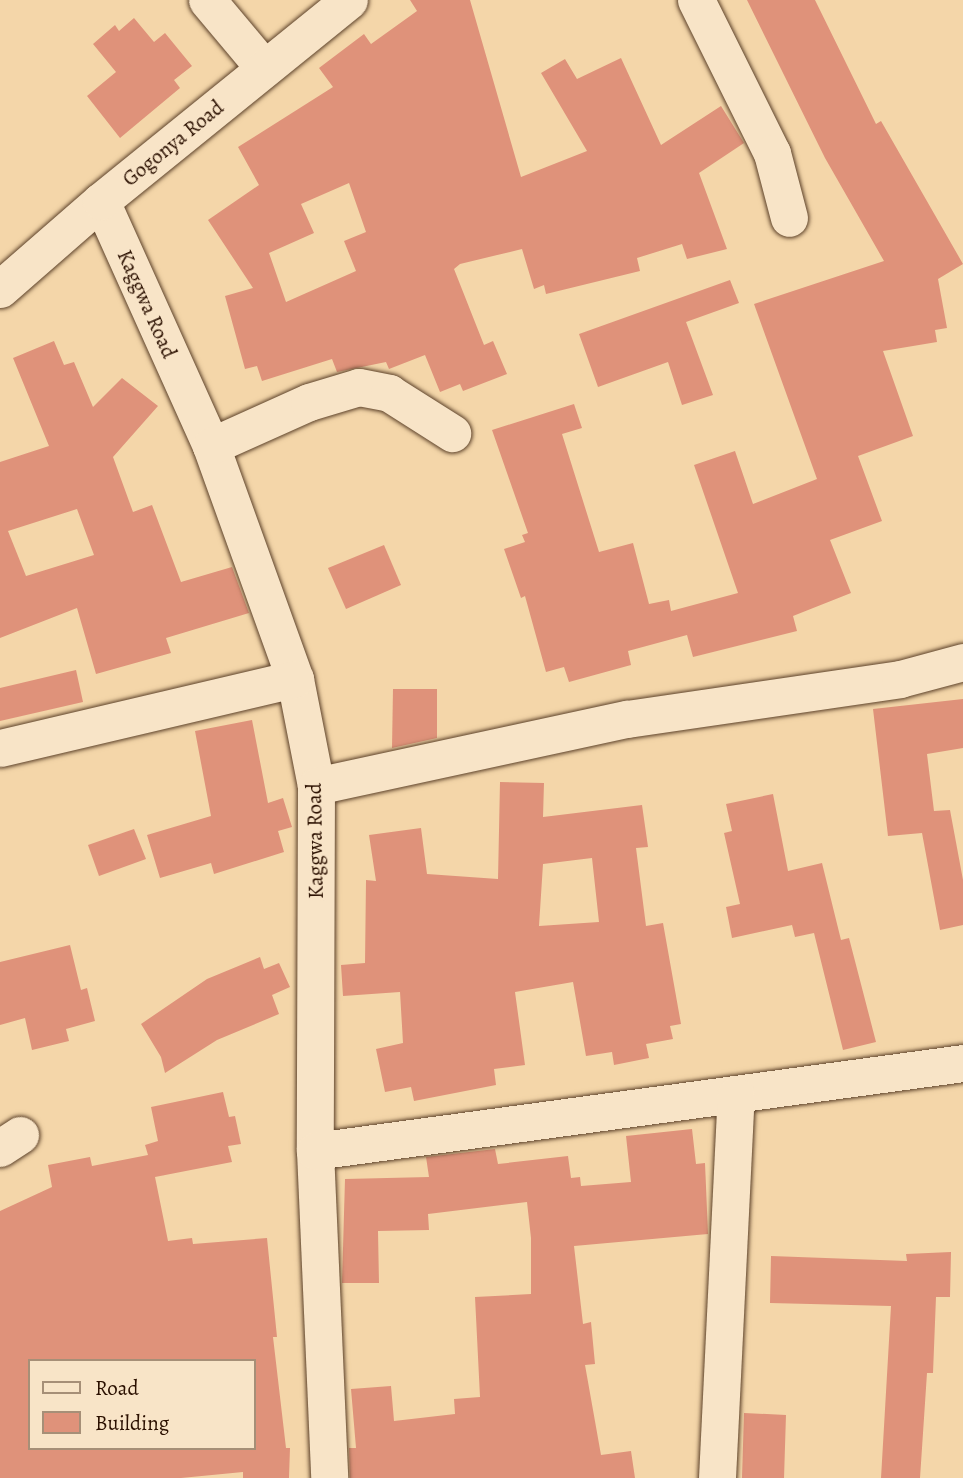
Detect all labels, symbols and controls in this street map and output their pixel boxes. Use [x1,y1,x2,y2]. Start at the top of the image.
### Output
street label: Gogonya Road [117,95,229,191]
street label: Kaggwa Road [112,246,182,362]
street label: Kaggwa Road [301,783,329,899]
legend [28,1359,256,1450]
text: Road [95,1374,139,1402]
text: Building [95,1409,169,1437]

